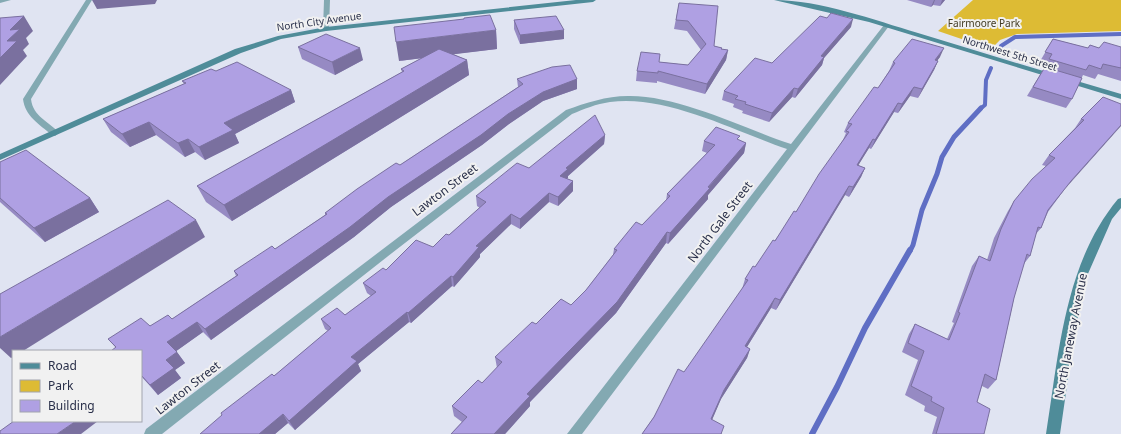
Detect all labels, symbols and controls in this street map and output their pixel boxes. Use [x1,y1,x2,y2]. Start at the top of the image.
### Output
street label: North City Avenue [276,8,363,34]
park label: Fairmoore Park [948,16,1021,30]
street label: Northwest 5th Street [961,32,1059,74]
street label: Lawton Street [408,159,482,220]
street label: North Gale Street [683,177,756,266]
street label: North Janeway Avenue [1050,271,1091,400]
legend [12,350,142,422]
street label: Lawton Street [152,356,224,418]
text: Road [48,357,77,374]
text: Park [48,377,74,394]
text: Building [48,397,95,414]

